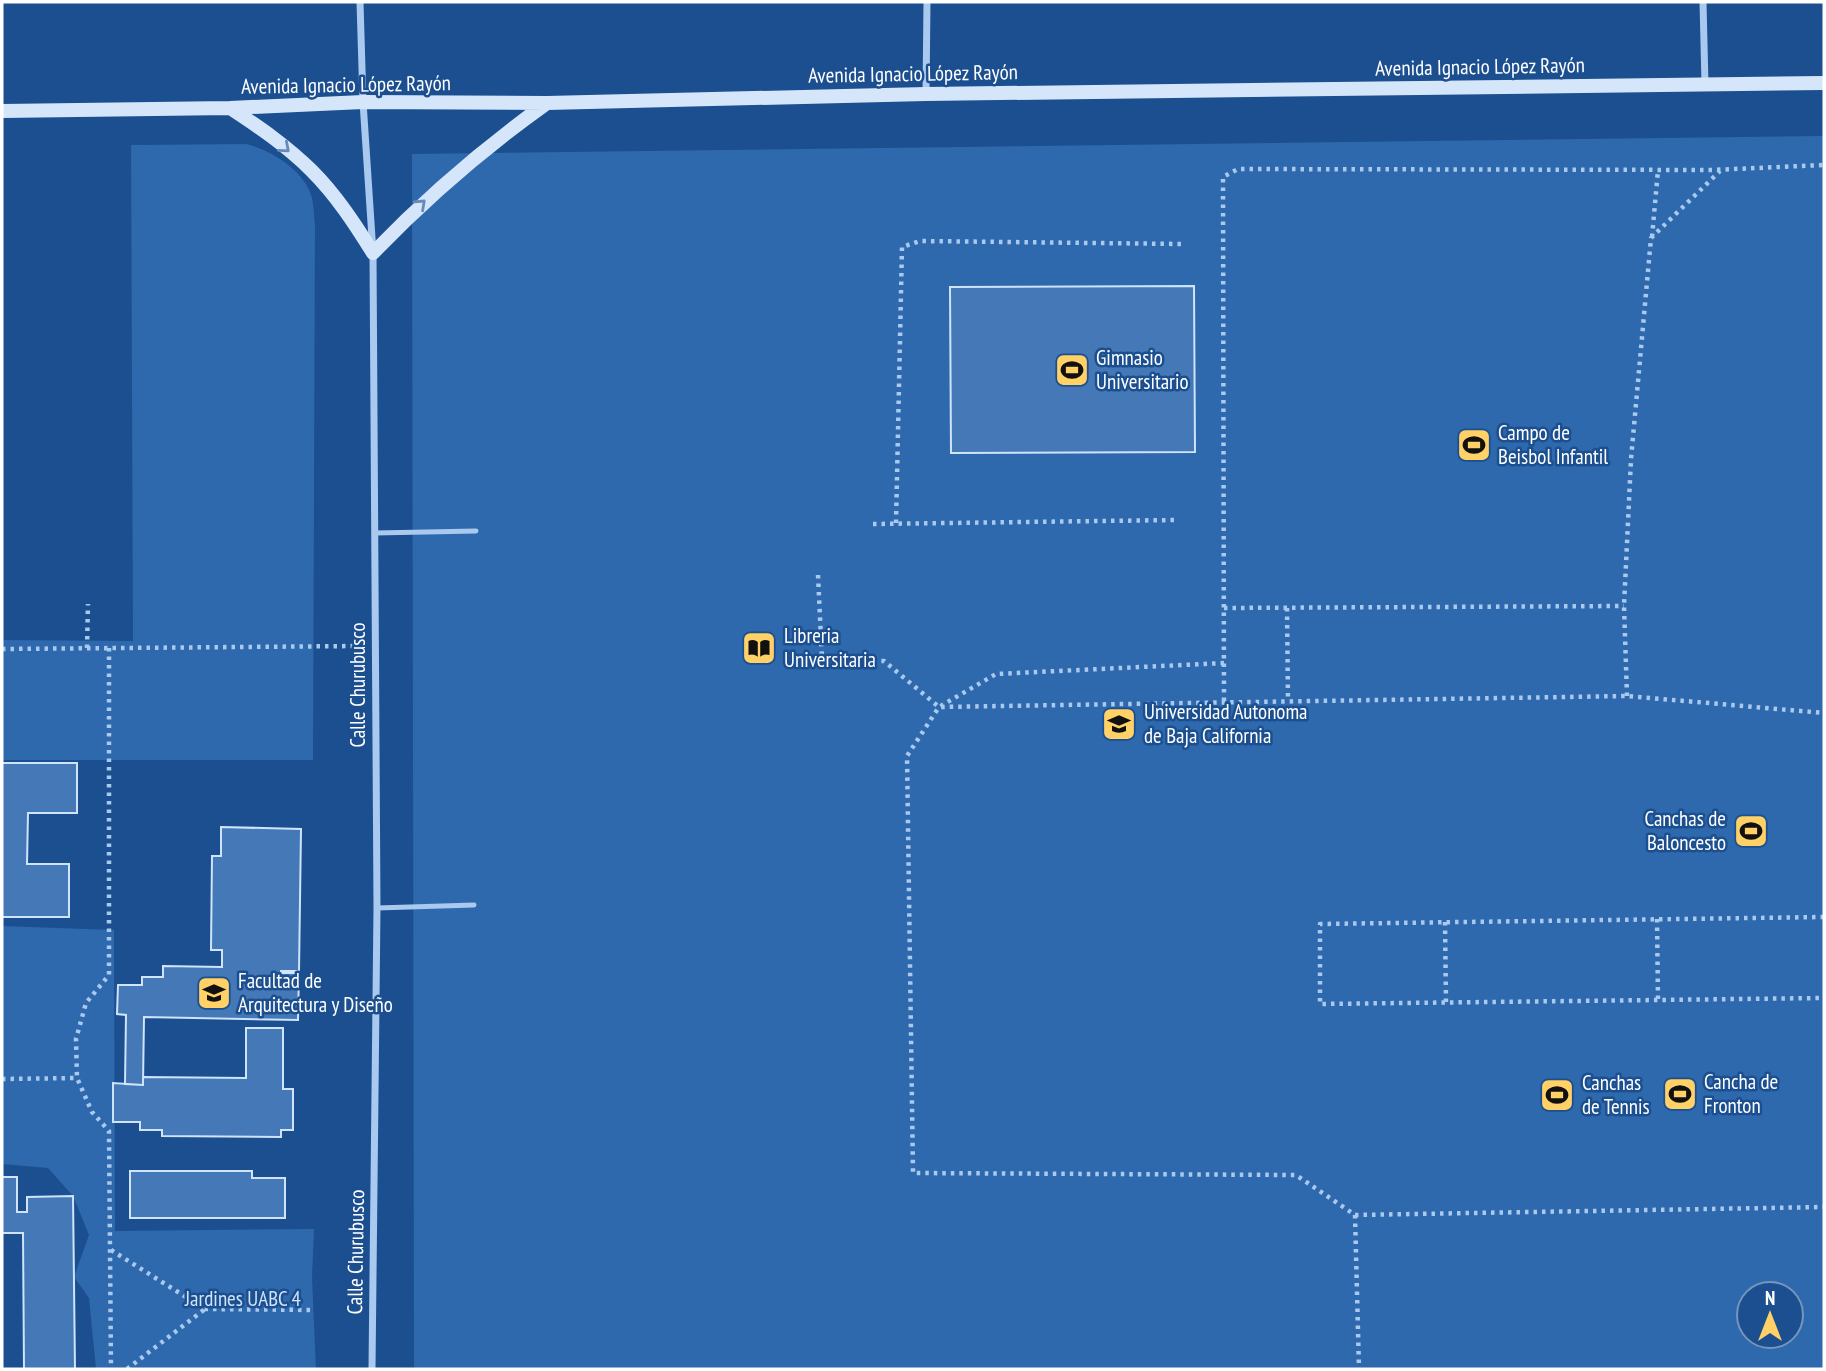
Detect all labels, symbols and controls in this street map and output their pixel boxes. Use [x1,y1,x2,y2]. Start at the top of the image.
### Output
street label: Avenida Ignacio López Rayón [1375,51,1585,82]
street label: Avenida Ignacio López Rayón [808,58,1018,89]
street label: Avenida Ignacio López Rayón [241,69,451,100]
one-way arrow [277,140,290,152]
one-way arrow [413,200,426,213]
place label: Gimnasio Universitario [1096,344,1189,395]
sports icon: Gimnasio Universitario [1053,351,1091,389]
place label: Campo de Beisbol Infantil [1498,419,1608,470]
sports icon: Campo de Beisbol Infantil [1455,426,1493,464]
street label: Calle Churubusco [344,622,371,748]
place label: Libreria Universitaria [784,622,876,673]
library icon: Libreria Universitaria [740,629,778,667]
place label: Universidad Autonoma de Baja California [1144,698,1308,749]
school or university icon: Universidad Autonoma de Baja California [1100,705,1138,743]
place label: Canchas de Baloncesto [1645,805,1726,856]
sports icon: Canchas de Baloncesto [1732,812,1770,850]
place label: Facultad de Arquitectura y Diseño [238,967,393,1018]
school or university icon: Facultad de Arquitectura y Diseño [195,974,233,1012]
place label: Cancha de Fronton [1704,1068,1778,1119]
place label: Canchas de Tennis [1582,1069,1650,1120]
sports icon: Cancha de Fronton [1661,1075,1699,1113]
sports icon: Canchas de Tennis [1538,1076,1576,1114]
street label: Calle Churubusco [341,1189,370,1315]
north arrow [1735,1280,1805,1350]
park label: Jardines UABC 4 [184,1285,302,1312]
text: N [1765,1286,1775,1310]

